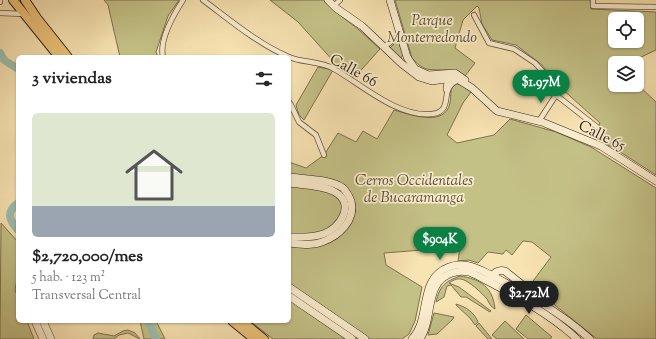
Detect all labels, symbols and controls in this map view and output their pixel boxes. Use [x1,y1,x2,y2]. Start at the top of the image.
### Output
park label: Parque Monterredondo [387,11,477,49]
map controls [608,12,644,92]
button: locate [608,12,644,48]
street label: Calle 66 [325,49,381,93]
button: layers [608,56,644,92]
text: 3 viviendas [32,67,112,91]
icon: filters [253,68,275,90]
pin: $1.97M [508,70,574,104]
text: $1.97M [522,74,560,92]
street label: Calle 65 [574,116,628,157]
icon: home [118,139,190,211]
park label: Cerros Occidentales de Bucaramanga [355,171,473,209]
pin: $904K [412,227,468,261]
text: $904K [422,231,458,249]
text: $2,720,000/mes [32,245,143,269]
text: 5 hab. · 123 m² [32,269,105,287]
pin: $2.72M [496,281,562,315]
text: $2.72M [509,285,549,303]
text: Transversal Central [32,287,141,305]

